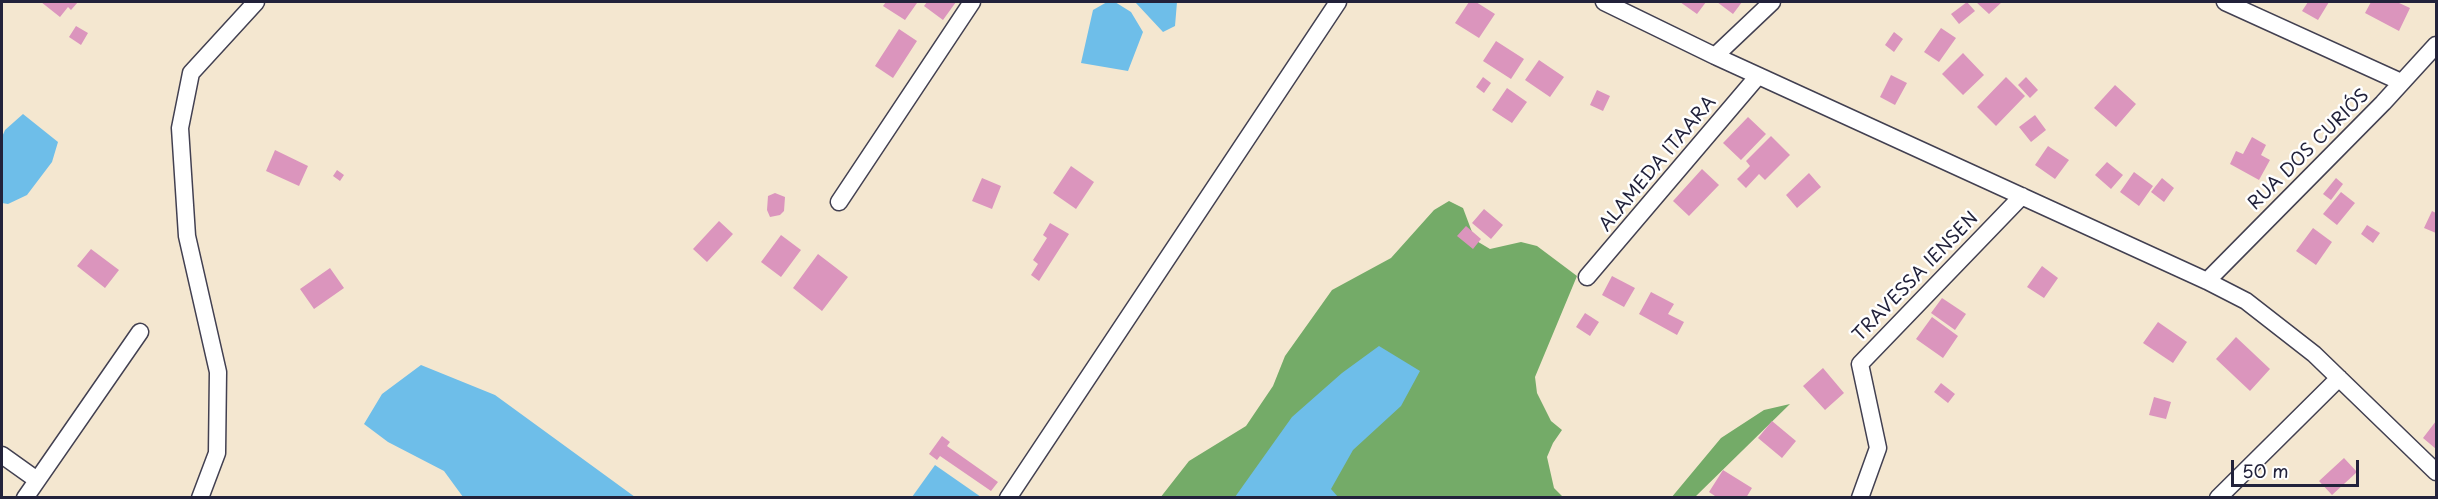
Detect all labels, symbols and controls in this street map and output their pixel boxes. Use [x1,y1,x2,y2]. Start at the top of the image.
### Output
street label: RUA DOS CURIÓS [2244,85,2374,215]
street label: ALAMEDA ITAARA [1595,92,1721,236]
street label: TRAVESSA IENSEN [1849,208,1983,346]
scale bar [2234,448,2362,486]
text: 50 m [2242,457,2289,484]

